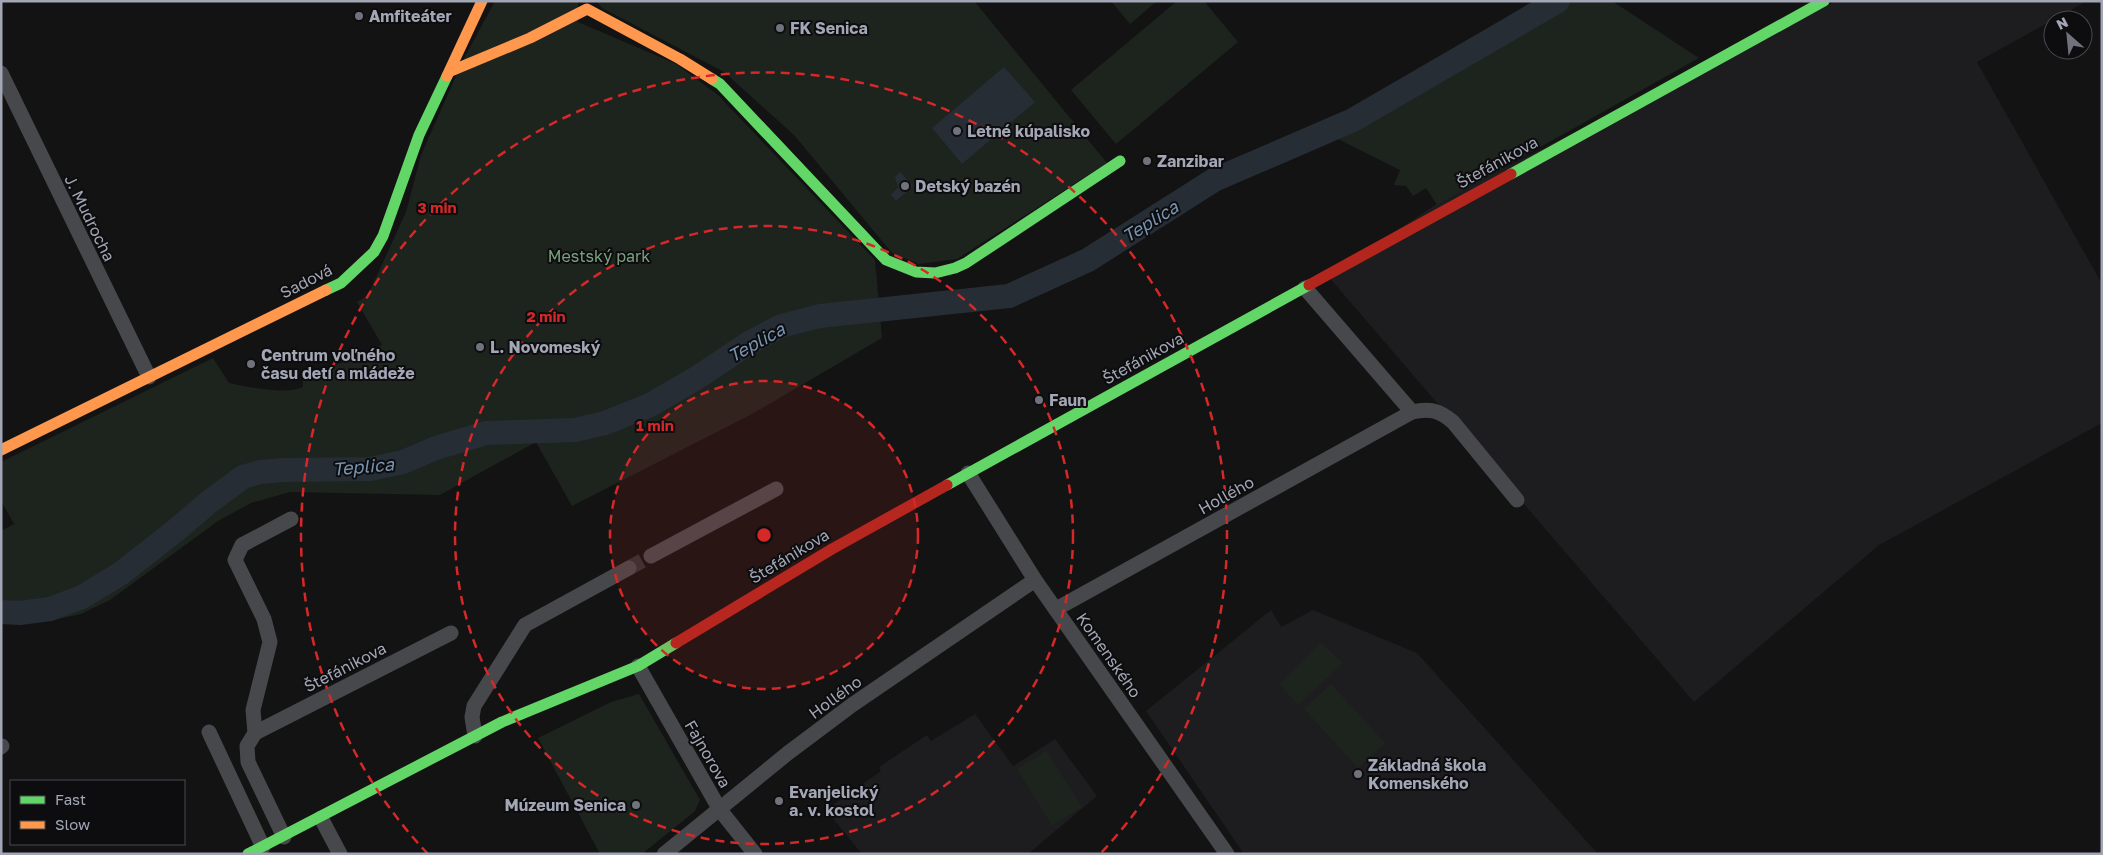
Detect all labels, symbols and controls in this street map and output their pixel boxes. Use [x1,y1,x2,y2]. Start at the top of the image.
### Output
place label: Amfiteáter [369,6,452,26]
marker: Amfiteáter [353,10,365,22]
north arrow [2043,10,2093,60]
text: N [2053,13,2070,33]
place label: FK Senica [790,18,868,38]
marker: FK Senica [774,22,786,34]
place label: Letné kúpalisko [967,121,1091,141]
marker: Letné kúpalisko [951,125,963,137]
street label: Štefánikova [1453,132,1541,192]
place label: Zanzibar [1157,151,1224,171]
marker: Zanzibar [1141,155,1153,167]
street label: J. Mudrocha [60,171,120,265]
place label: Detský bazén [915,176,1021,196]
marker: Detský bazén [899,180,911,192]
water label: Teplica [1118,195,1183,247]
text: 3 min [417,198,457,216]
park label: Mestský park [548,246,650,266]
street label: Sadová [277,259,335,303]
text: 2 min [526,307,566,325]
water label: Teplica [724,317,789,367]
street label: Štefánikova [1099,328,1187,388]
place label: L. Novomeský [490,337,601,357]
marker: L. Novomeský [474,341,486,353]
place label: Centrum voľného času detí a mládeže [261,345,415,383]
marker: Centrum voľného času detí a mládeže [245,358,257,370]
place label: Faun [1049,390,1087,410]
marker: Faun [1033,394,1045,406]
text: 1 min [636,416,674,434]
water label: Teplica [331,452,395,480]
street label: Hollého [1195,472,1257,518]
street label: Štefánikova [745,524,833,588]
centre of rings [755,526,773,544]
street label: Komenského [1072,608,1146,702]
street label: Štefánikova [301,638,389,696]
street label: Hollého [805,671,865,723]
street label: Fajnorova [681,717,735,791]
place label: Základná škola Komenského [1368,755,1486,793]
marker: Základná škola Komenského [1352,768,1364,780]
legend [10,780,185,845]
place label: Evanjelický a. v. kostol [789,782,879,820]
text: Fast [55,790,86,808]
place label: Múzeum Senica [504,795,626,815]
marker: Evanjelický a. v. kostol [773,795,785,807]
marker: Múzeum Senica [630,799,642,811]
text: Slow [55,815,90,833]

